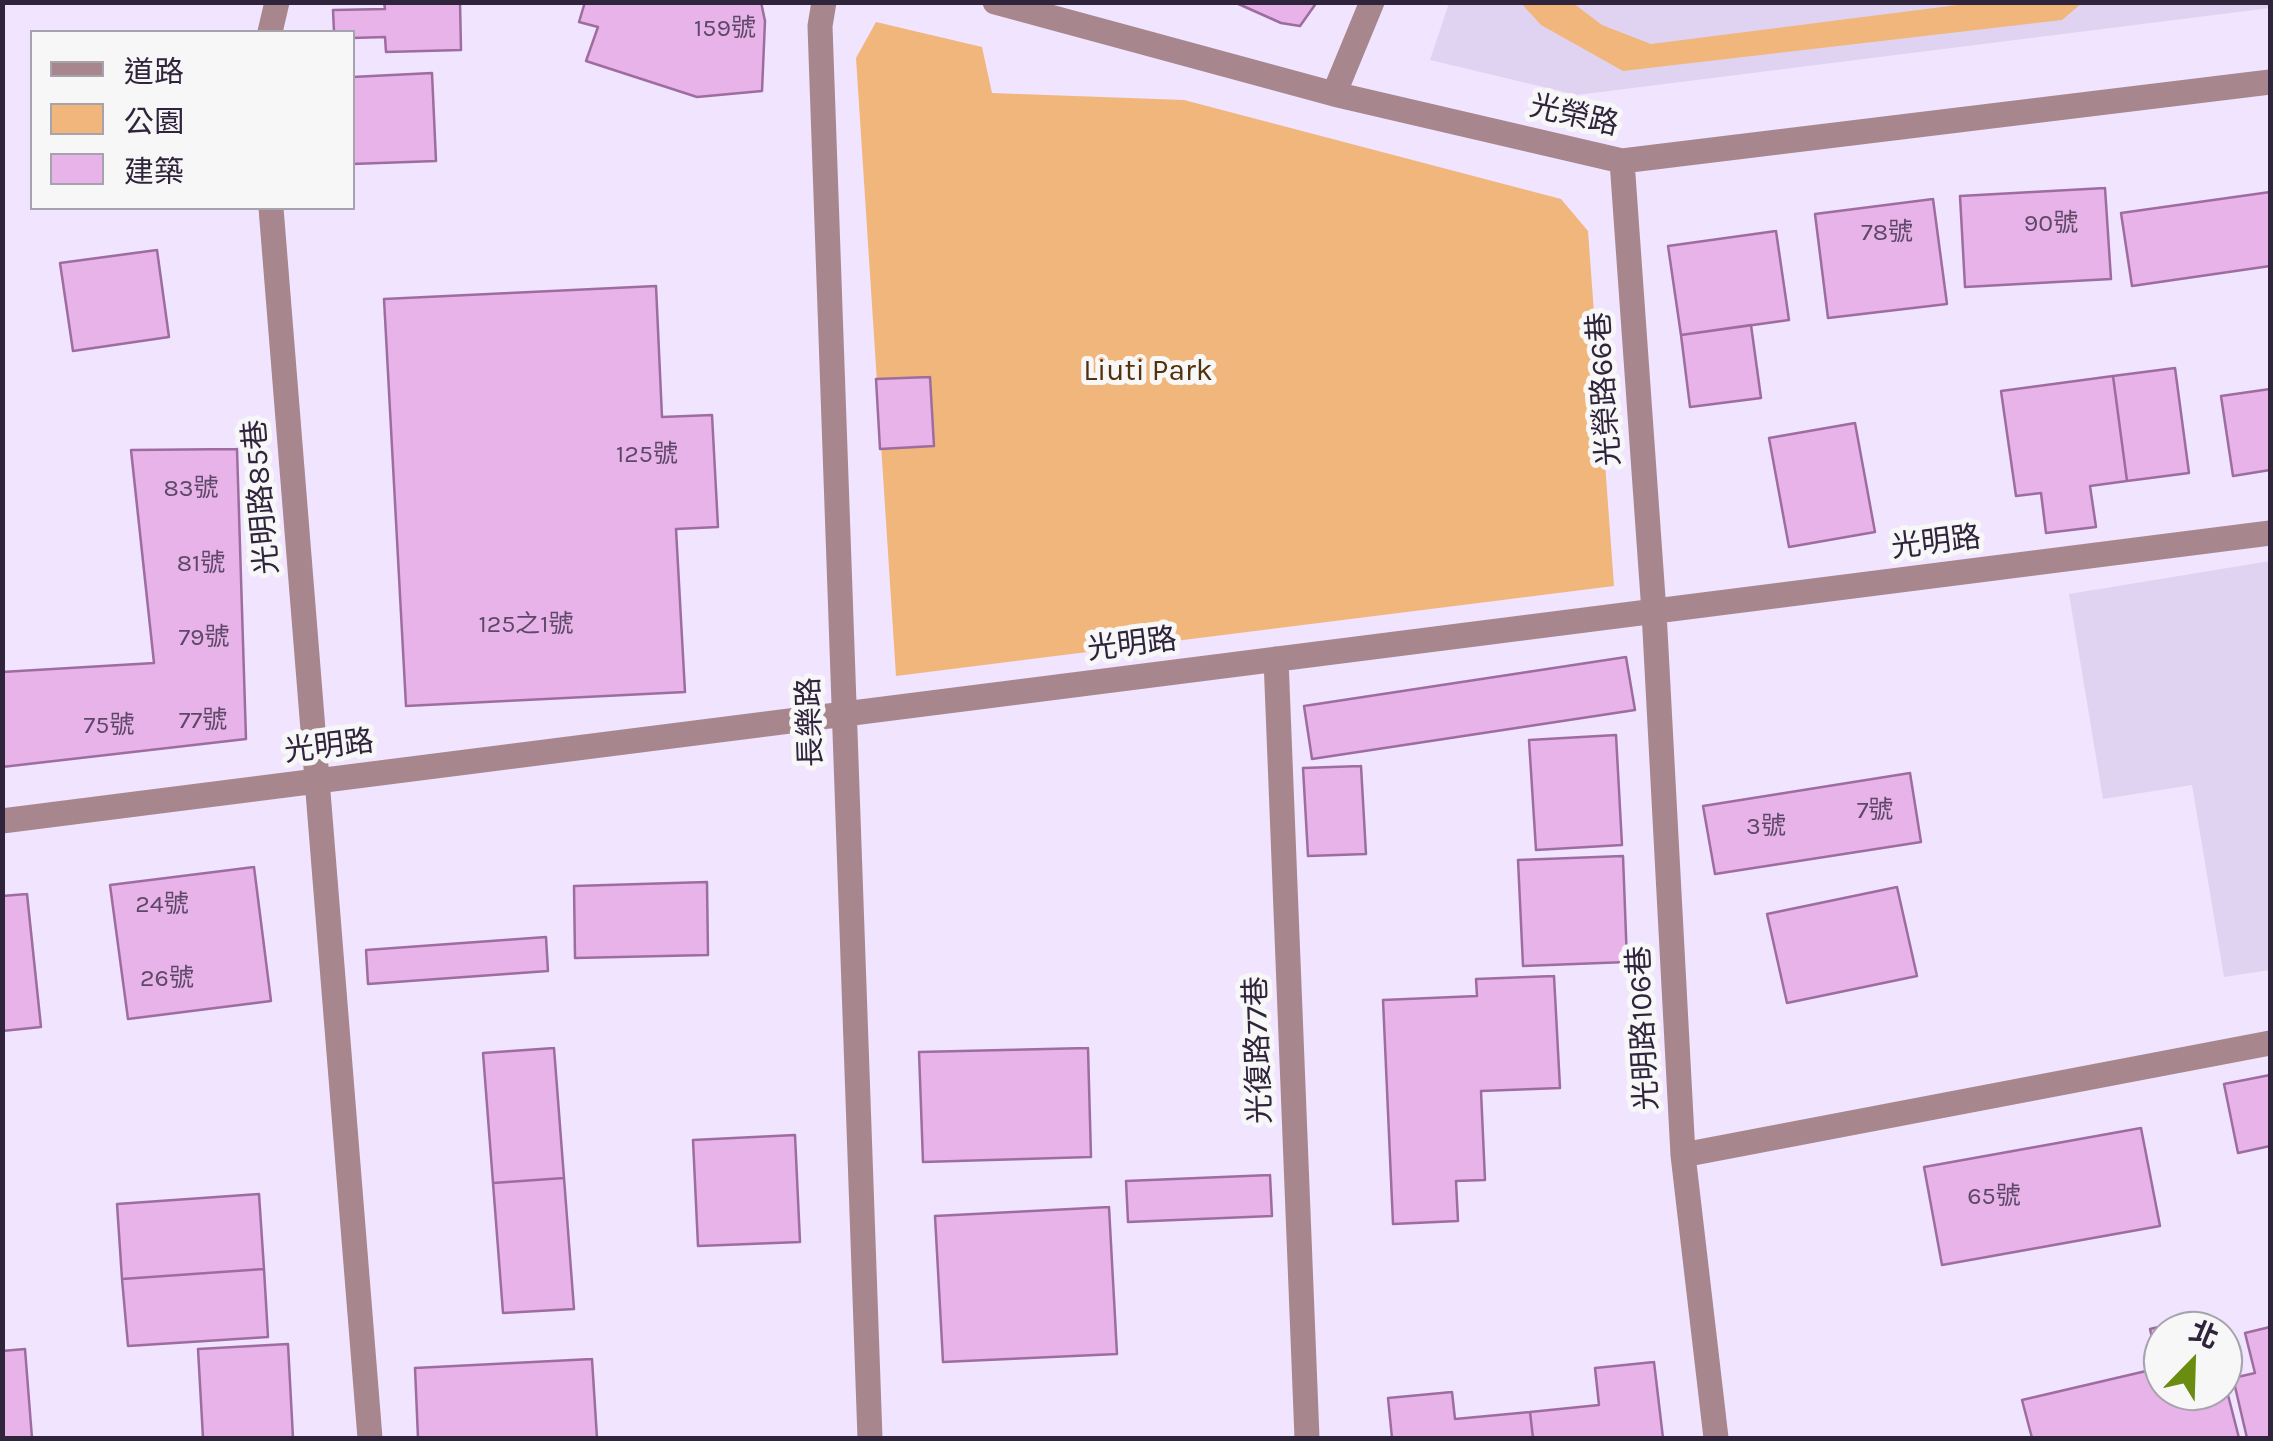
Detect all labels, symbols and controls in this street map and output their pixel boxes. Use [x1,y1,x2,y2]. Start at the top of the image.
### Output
house number: 159號 [694,14,756,44]
legend [30,30,355,210]
text: 道路 [124,54,184,90]
street label: 光榮路 [1526,88,1622,144]
text: 公園 [124,104,184,140]
text: 建築 [124,154,184,190]
house number: 90號 [2024,209,2078,239]
house number: 78號 [1861,218,1913,248]
street label: 光榮路66巷 [1582,311,1628,467]
park label: Liuti Park [1083,353,1213,389]
street label: 光明路85巷 [237,418,287,576]
house number: 125號 [616,440,678,470]
house number: 83號 [163,474,219,504]
street label: 光明路 [1889,520,1983,566]
house number: 81號 [177,549,225,579]
house number: 125之1號 [478,610,574,640]
street label: 光明路 [1085,622,1179,668]
house number: 79號 [178,623,230,653]
street label: 長樂路 [791,676,831,768]
house number: 77號 [179,706,227,736]
house number: 75號 [84,711,134,741]
street label: 光明路 [282,724,376,770]
house number: 7號 [1857,796,1893,826]
house number: 3號 [1746,812,1786,842]
house number: 24號 [135,890,189,920]
street label: 光明路106巷 [1622,945,1666,1111]
house number: 26號 [140,964,194,994]
street label: 光復路77巷 [1238,975,1280,1125]
house number: 65號 [1967,1182,2021,1212]
north arrow [2143,1311,2243,1411]
text: 北 [2185,1314,2223,1355]

